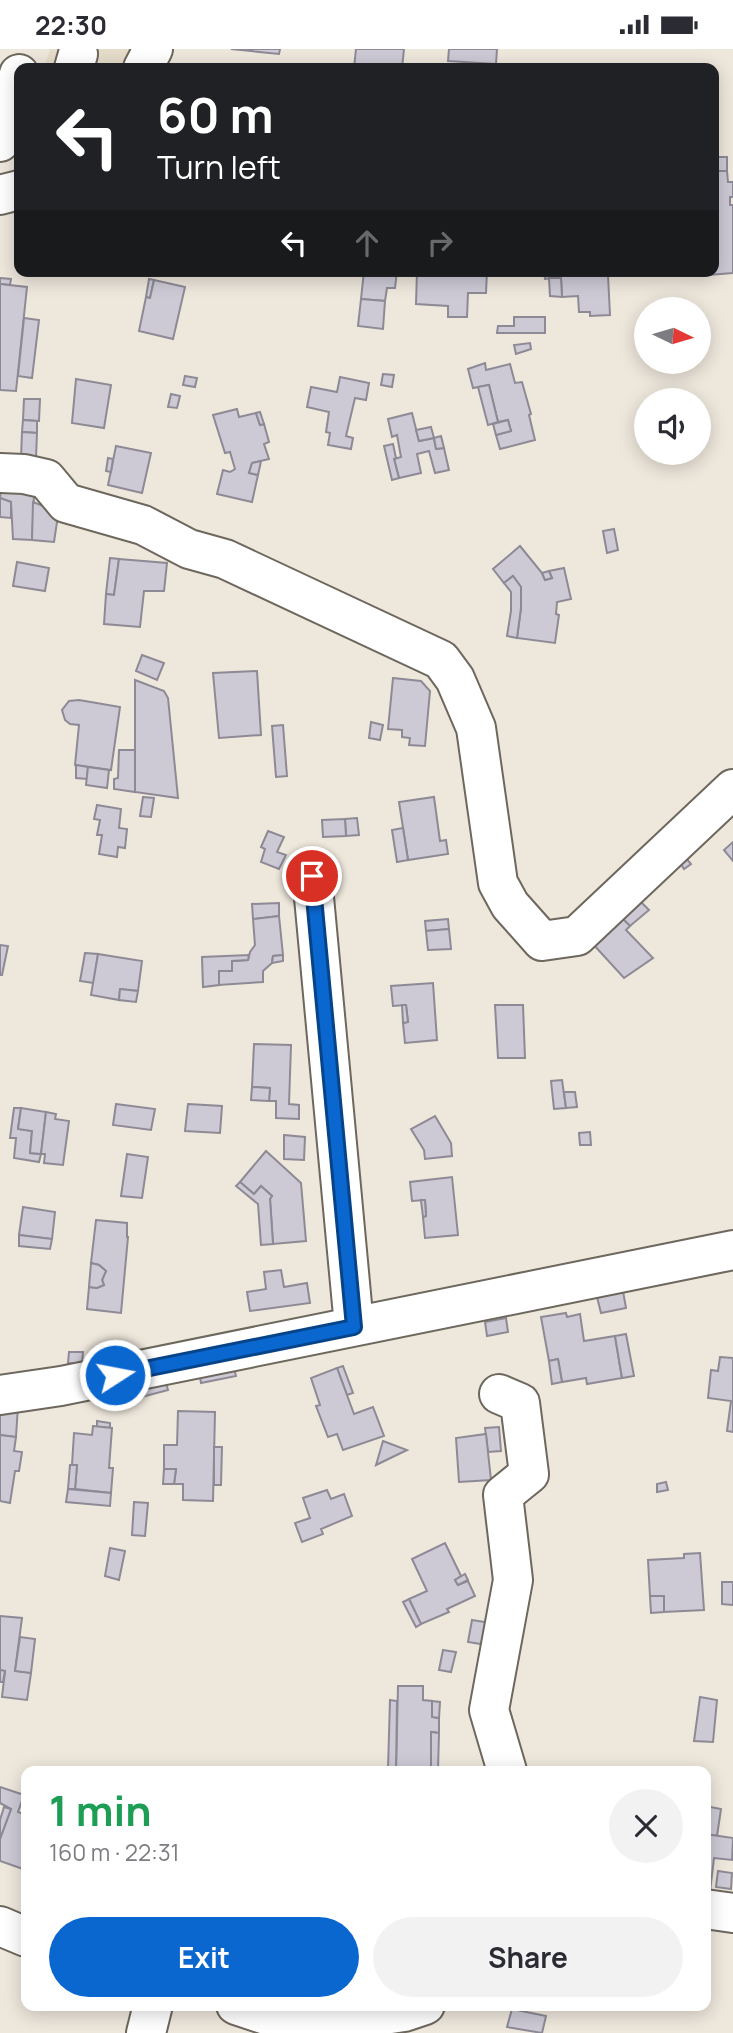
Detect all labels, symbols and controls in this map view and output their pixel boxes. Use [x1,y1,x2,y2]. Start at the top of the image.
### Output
text: 22:30 [35,7,107,43]
text: 60 m [157,81,274,148]
icon: left [42,91,133,182]
text: Turn left [157,145,281,189]
icon: left [275,224,313,262]
icon: ahead [348,224,386,262]
icon: right [421,224,459,262]
north arrow [634,297,710,375]
map controls [634,297,711,465]
button: sound [634,388,711,465]
pin [282,846,342,906]
icon: arrive [293,857,331,895]
position arrow [78,1338,152,1412]
text: 1 min [49,1781,152,1839]
button: close [609,1789,683,1863]
text: 160 m · 22:31 [49,1836,180,1868]
button: Exit [49,1917,359,1997]
button: Share [373,1917,683,1997]

